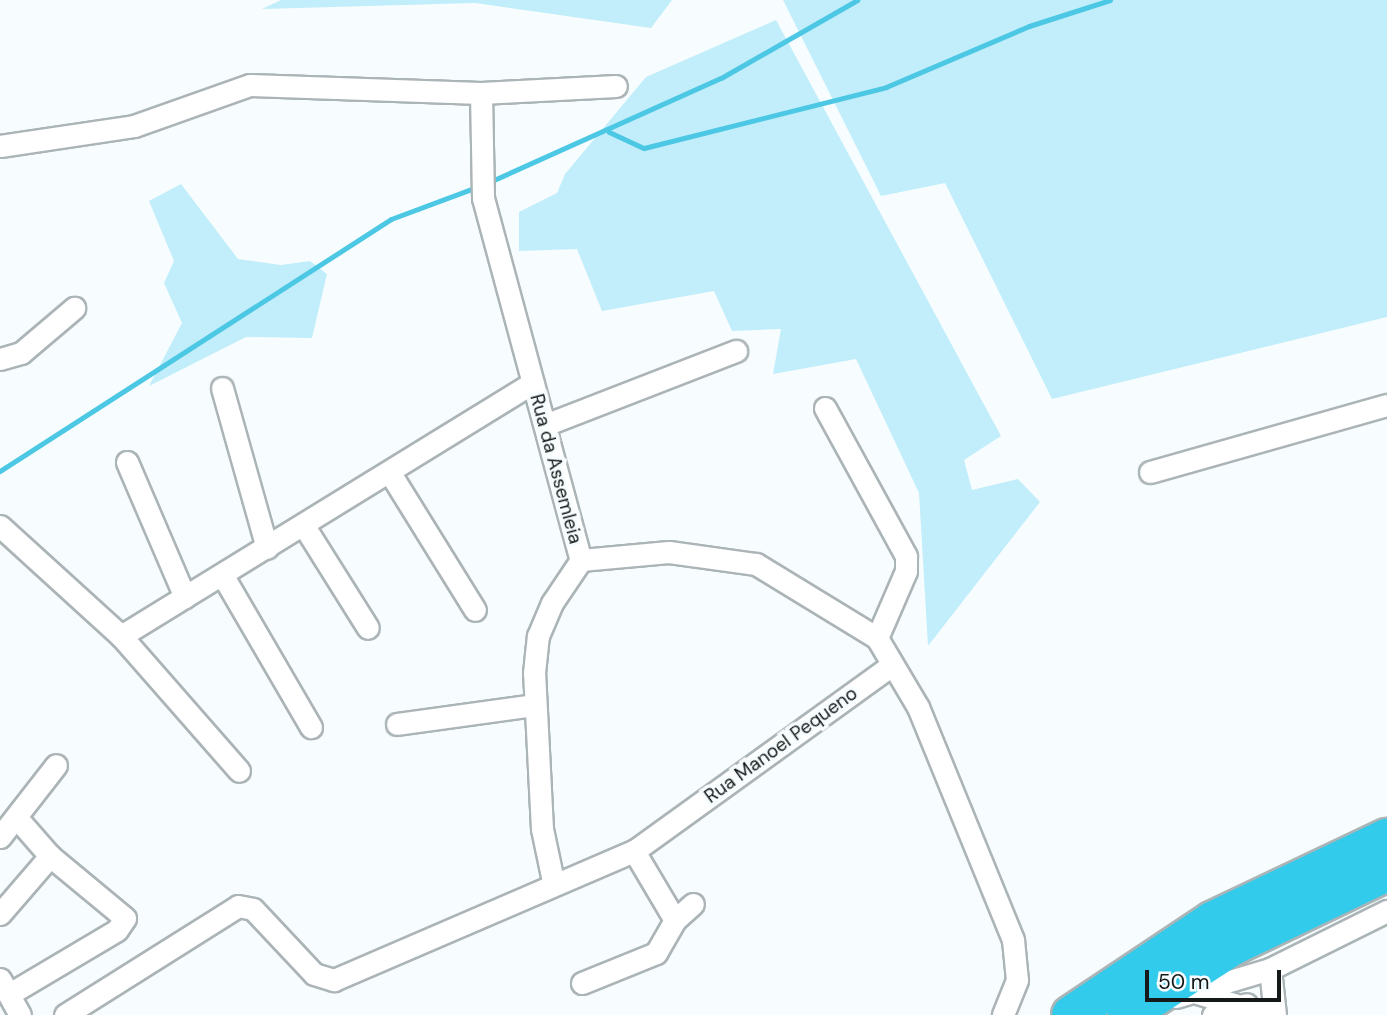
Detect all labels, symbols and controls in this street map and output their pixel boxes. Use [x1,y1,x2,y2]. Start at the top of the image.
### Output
street label: Rua da Assemleia [525,392,587,546]
street label: Rua Manoel Pequeno [700,682,862,808]
scale bar [1149,956,1286,1000]
text: 50 m [1158,968,1209,996]

